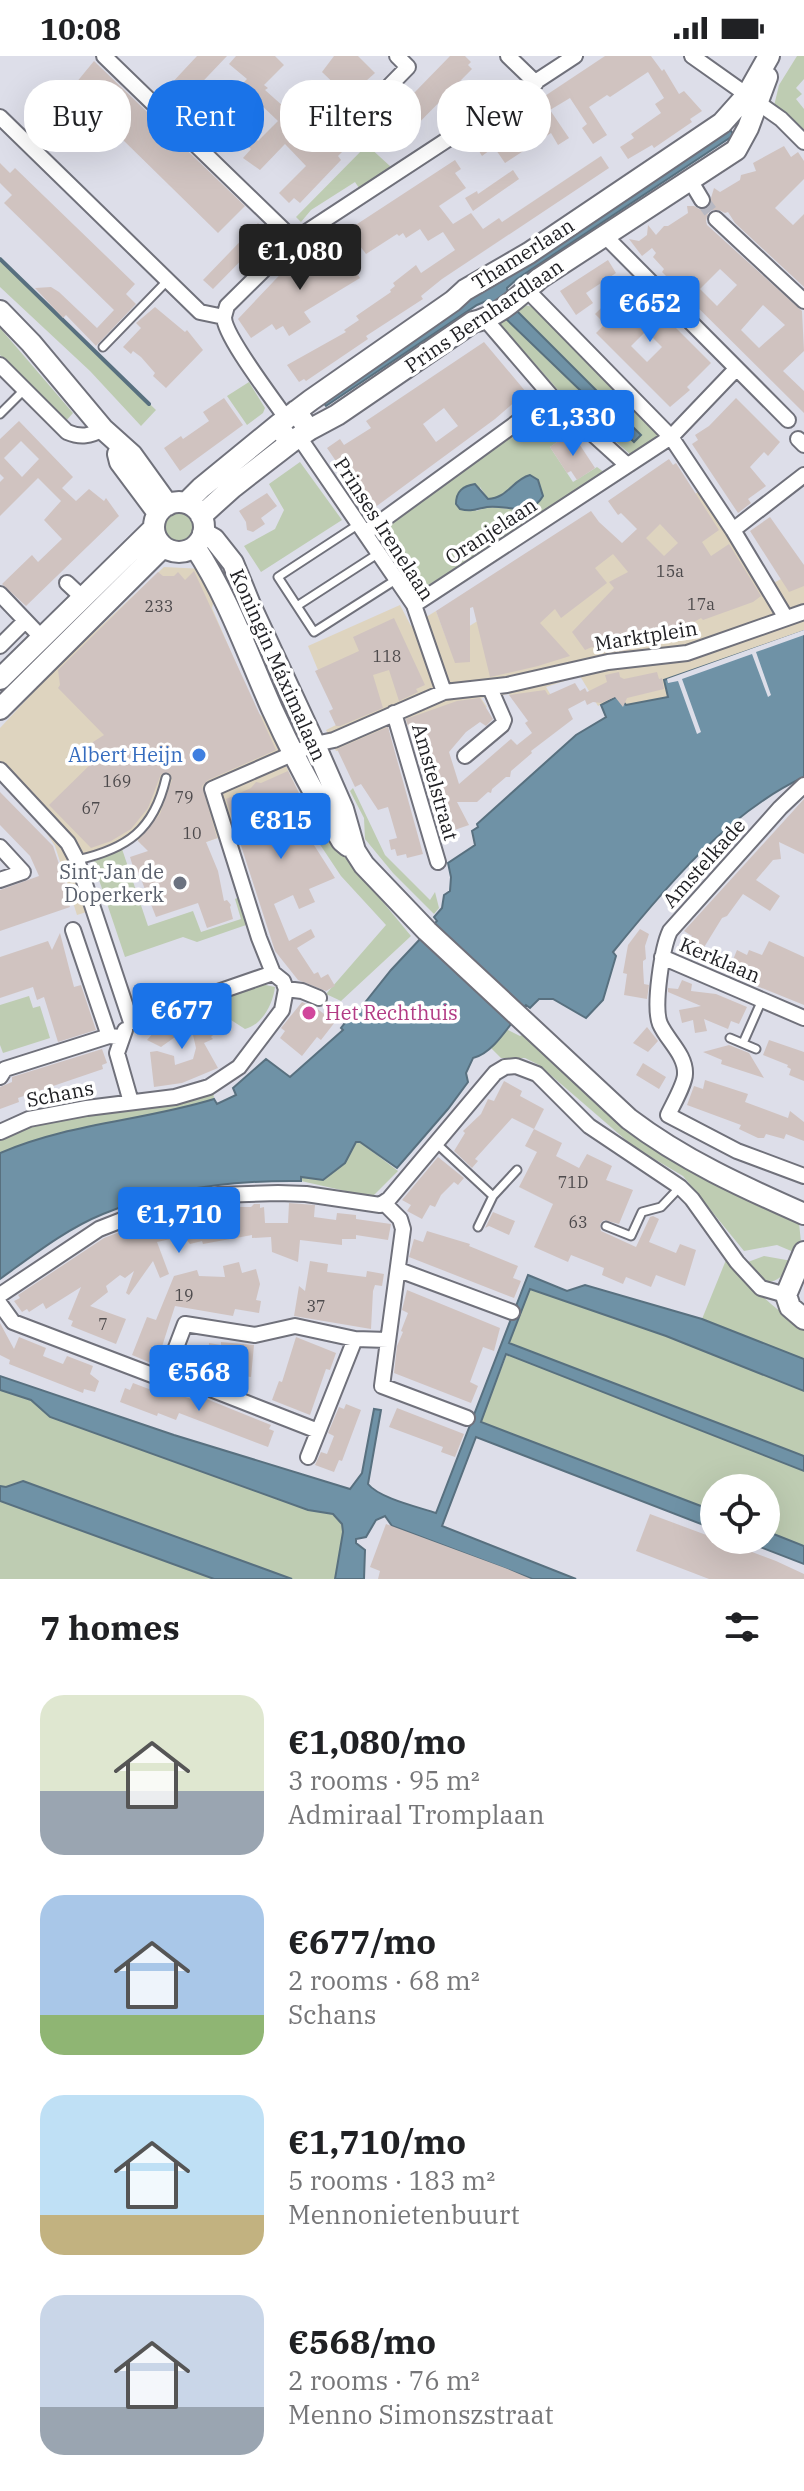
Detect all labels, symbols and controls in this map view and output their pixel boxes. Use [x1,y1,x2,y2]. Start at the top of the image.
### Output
text: 10:08 [40,9,121,48]
chip: Buy [24,80,131,152]
chip: Rent [147,80,264,152]
chip: Filters [280,80,421,152]
chip: New [437,80,551,152]
street label: Thamerlaan [467,211,579,296]
pin: €1,080 [235,224,365,292]
text: €1,080 [257,233,343,267]
street label: Prins Bernhardlaan [399,252,568,379]
pin: €652 [603,276,697,344]
text: €652 [619,285,681,319]
pin: €1,330 [508,390,638,458]
text: €1,330 [530,399,616,433]
street label: Prinses Irenelaan [328,452,441,606]
street label: Oranjelaan [440,491,542,570]
house number: 15a [656,561,684,581]
street label: Koningin Máximalaan [224,564,333,765]
house number: 17a [687,594,715,614]
house number: 233 [145,596,173,616]
street label: Marktplein [593,614,700,657]
house number: 118 [373,646,401,666]
street label: Amstelstraat [406,720,465,843]
place label: Albert Heijn [68,741,183,768]
marker: Albert Heijn [190,746,208,764]
house number: 169 [103,771,131,791]
house number: 79 [174,787,194,807]
pin: €815 [234,793,328,861]
house number: 67 [81,798,101,818]
text: €815 [250,802,312,836]
street label: Amstelkade [656,812,751,913]
house number: 10 [182,823,202,843]
place label: Sint-Jan de Doperkerk [59,858,164,908]
marker: Sint-Jan de Doperkerk [171,874,189,892]
street label: Kerklaan [676,930,765,989]
pin: €677 [135,983,229,1051]
text: €677 [151,992,213,1026]
place label: Het Rechthuis [325,999,458,1026]
marker: Het Rechthuis [300,1004,318,1022]
street label: Schans [24,1074,96,1113]
house number: 71D [558,1172,588,1192]
pin: €1,710 [114,1187,244,1255]
text: €1,710 [136,1196,222,1230]
house number: 63 [568,1212,588,1232]
house number: 19 [174,1285,194,1305]
house number: 37 [306,1296,326,1316]
house number: 7 [98,1314,108,1334]
pin: €568 [152,1345,246,1413]
text: €568 [168,1354,230,1388]
map controls [700,1474,780,1554]
button: locate [700,1474,780,1554]
text: 7 homes [40,1605,180,1649]
icon: filters [720,1605,764,1649]
text: €1,080/mo [288,1719,466,1763]
icon: home [104,1727,200,1823]
text: 3 rooms · 95 m² [288,1763,480,1797]
text: Admiraal Tromplaan [288,1797,545,1831]
text: €677/mo [288,1919,436,1963]
icon: home [104,1927,200,2023]
text: 2 rooms · 68 m² [288,1963,480,1997]
text: Schans [288,1997,376,2031]
text: €1,710/mo [288,2119,466,2163]
icon: home [104,2127,200,2223]
text: 5 rooms · 183 m² [288,2163,495,2197]
text: Mennonietenbuurt [288,2197,520,2231]
text: €568/mo [288,2319,436,2363]
icon: home [104,2327,200,2423]
text: 2 rooms · 76 m² [288,2363,480,2397]
text: Menno Simonszstraat [288,2397,554,2431]

